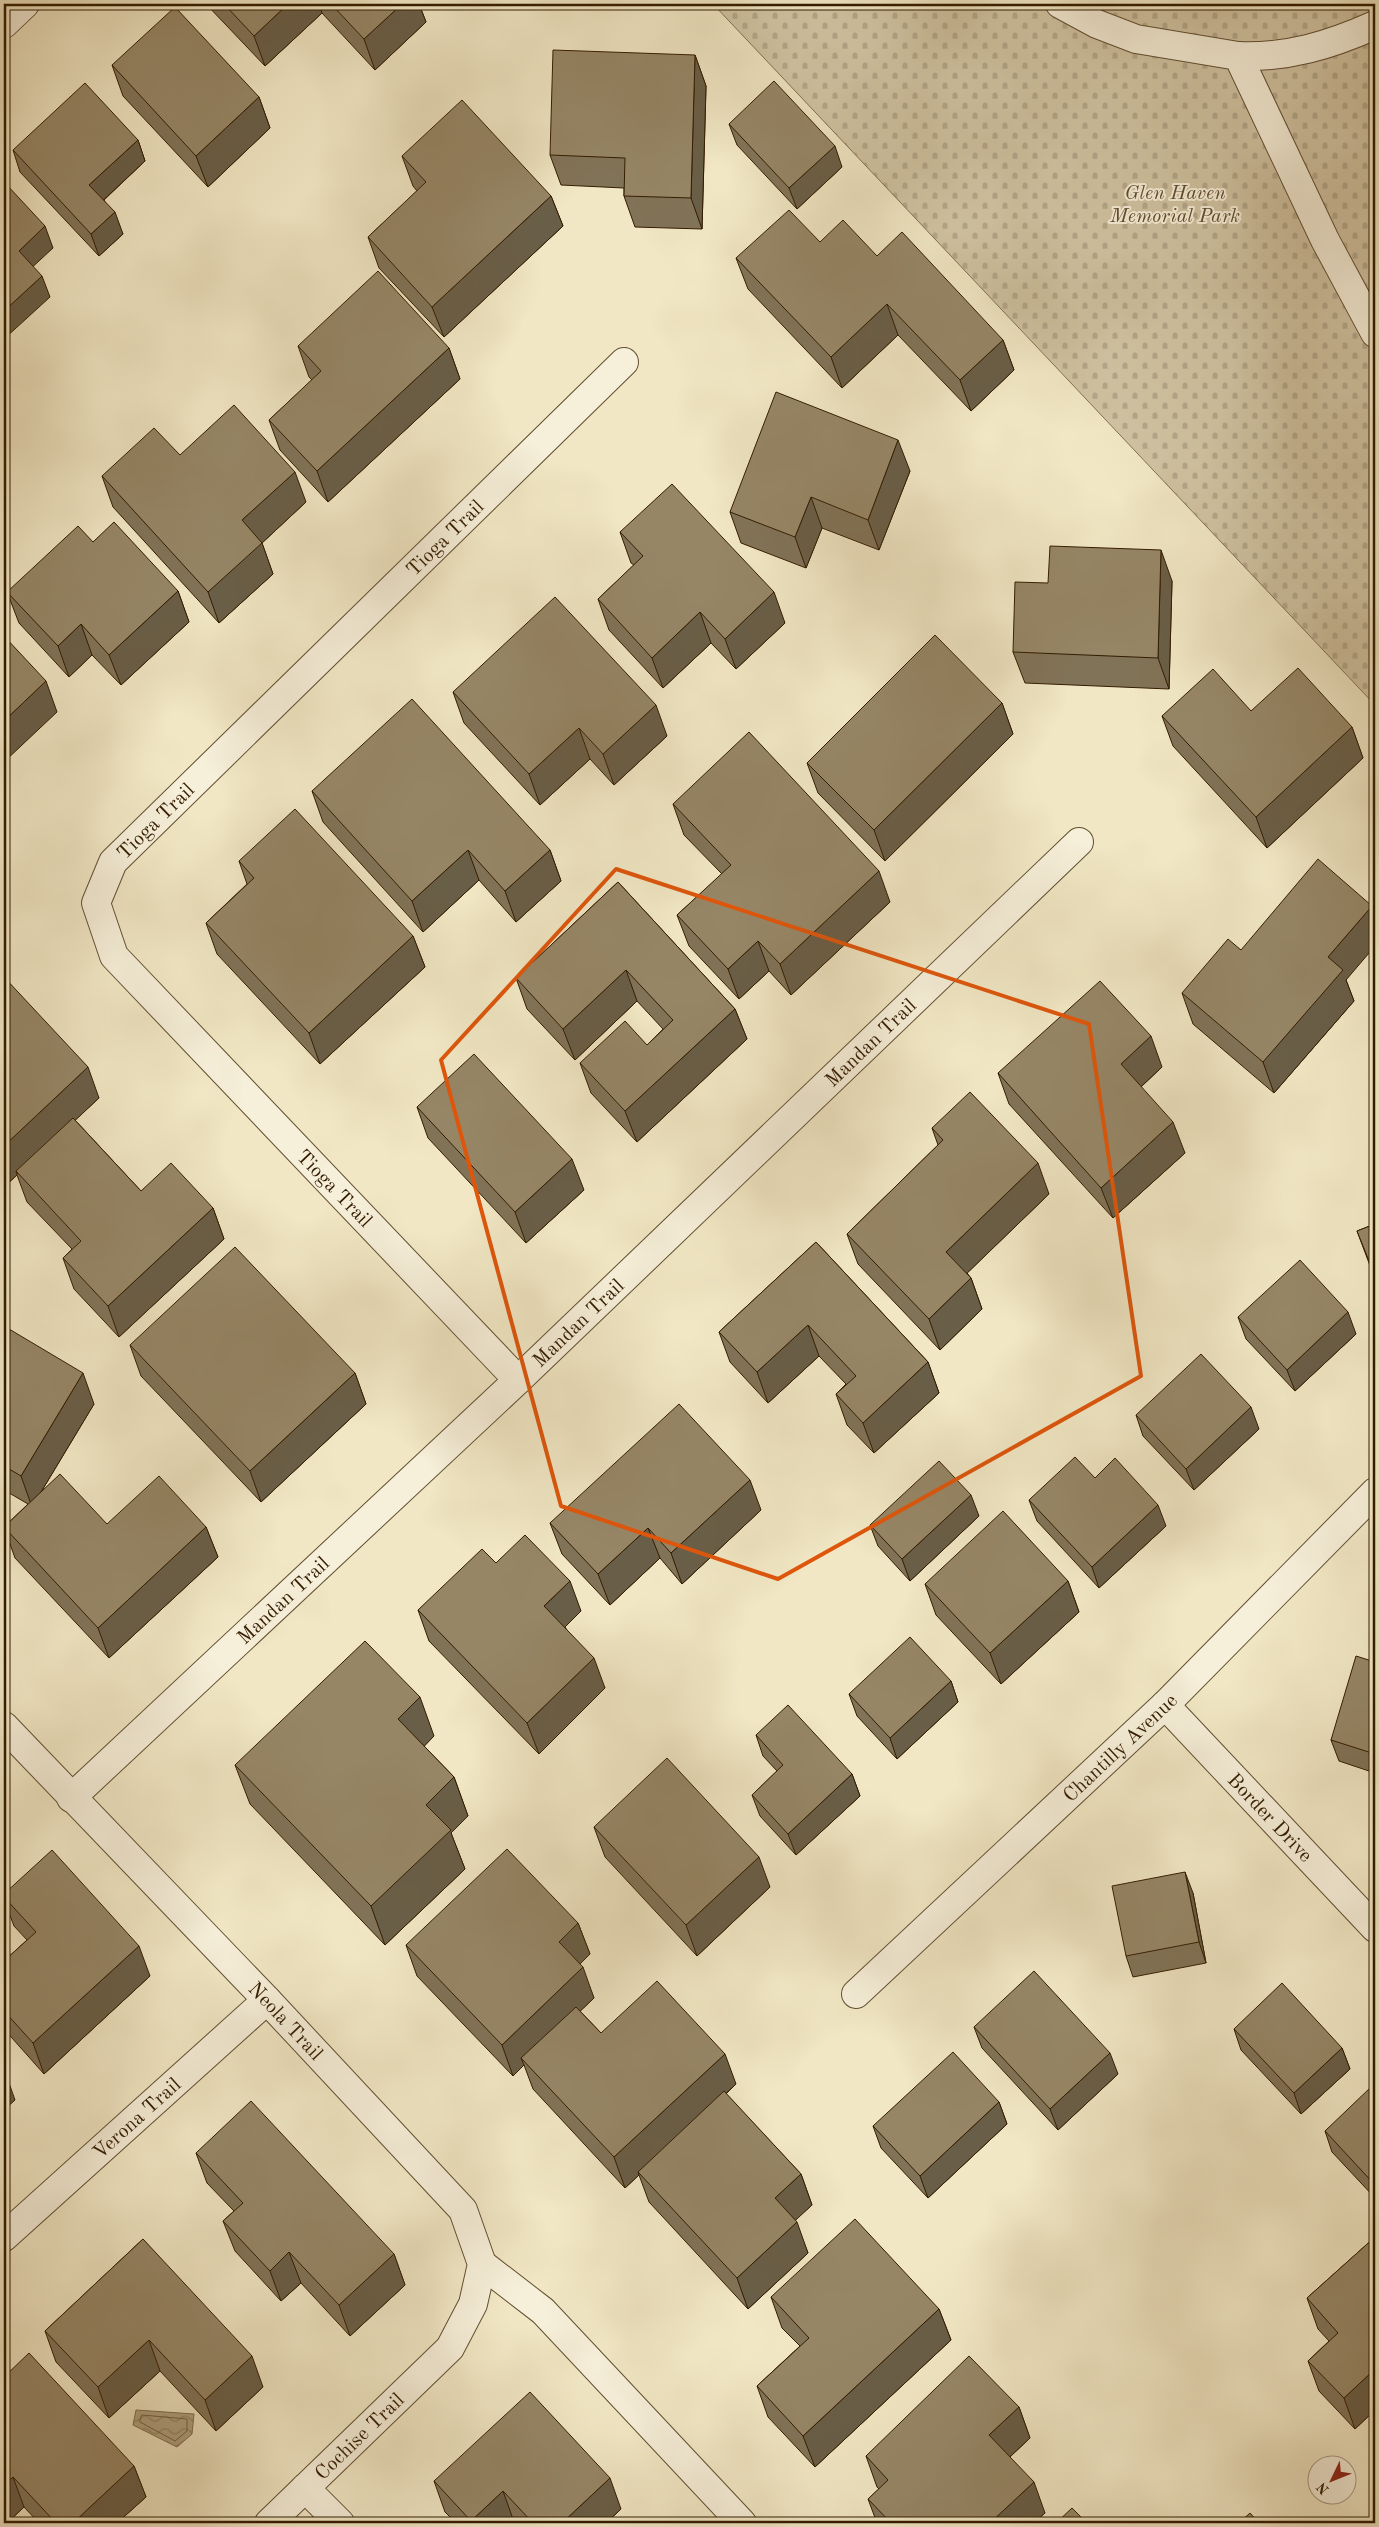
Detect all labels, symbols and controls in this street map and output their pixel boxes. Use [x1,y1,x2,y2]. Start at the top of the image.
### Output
park label: Glen Haven Memorial Park [1109,184,1240,227]
street label: Tioga Trail [404,497,488,581]
street label: Tioga Trail [114,780,199,864]
street label: Mandan Trail [822,996,921,1092]
street label: Tioga Trail [292,1147,375,1232]
street label: Mandan Trail [530,1276,629,1372]
street label: Mandan Trail [234,1554,334,1649]
street label: Chantilly Avenue [1060,1691,1182,1807]
street label: Border Drive [1223,1770,1315,1867]
street label: Neola Trail [244,1979,326,2065]
street label: Verona Trail [90,2075,185,2164]
street label: Cochise Trail [312,2390,409,2485]
north arrow [1306,2454,1356,2504]
text: N [1314,2479,1332,2497]

